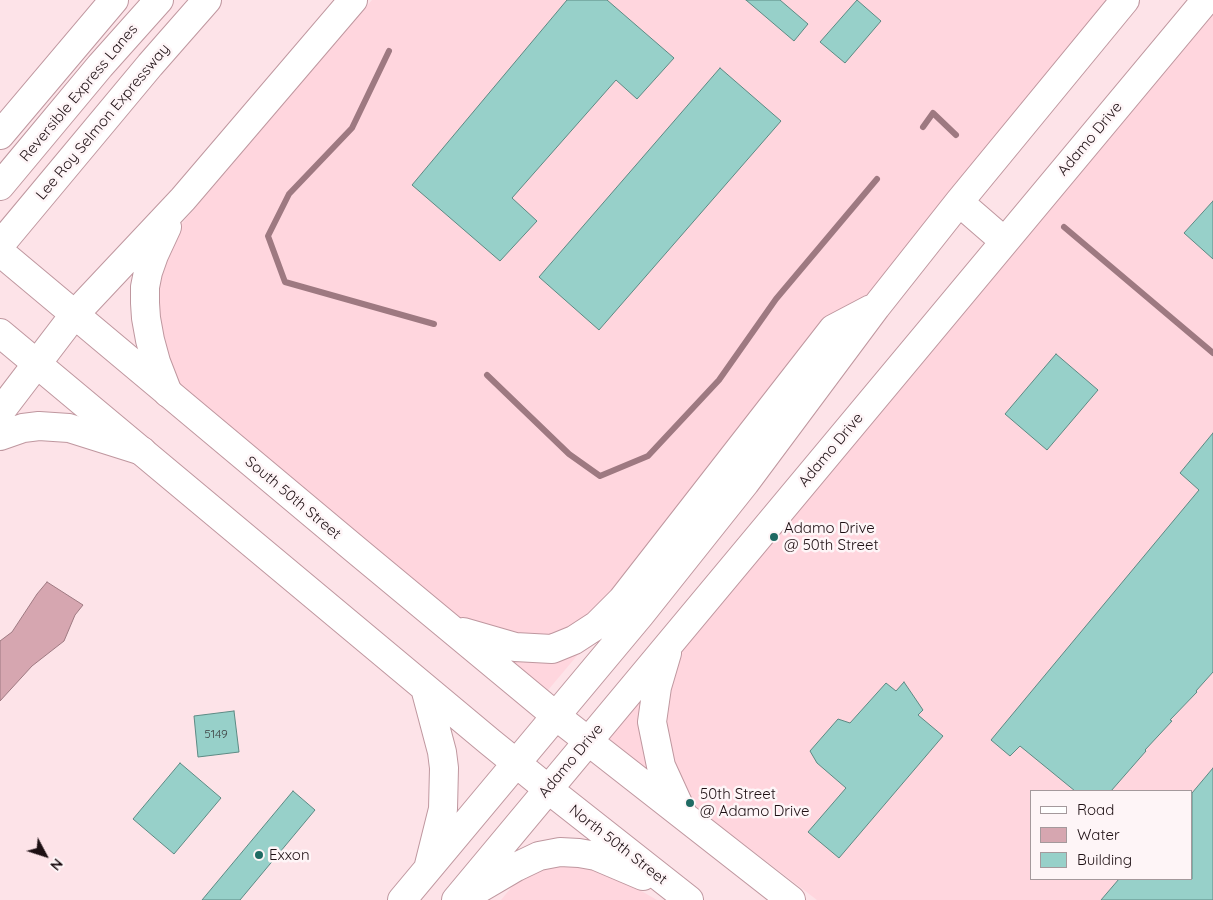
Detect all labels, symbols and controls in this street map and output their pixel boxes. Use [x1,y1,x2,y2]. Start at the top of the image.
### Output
street label: Reversible Express Lanes [16,21,142,165]
street label: Lee Roy Selmon Expressway [32,40,174,204]
street label: Adamo Drive [1054,98,1126,180]
street label: Adamo Drive [795,409,867,491]
street label: South 50th Street [241,453,345,543]
place label: Adamo Drive @ 50th Street [784,519,878,554]
marker: Adamo Drive @ 50th Street [768,531,780,543]
street label: Adamo Drive [535,720,607,802]
house number: 5149 [204,727,228,741]
place label: 50th Street @ Adamo Drive [700,785,809,820]
legend [1030,790,1193,880]
marker: 50th Street @ Adamo Drive [684,797,696,809]
text: Road [1077,800,1114,819]
street label: North 50th Street [565,801,671,889]
text: Water [1077,825,1120,844]
north arrow [20,830,70,880]
place label: Exxon [269,846,310,864]
marker: Exxon [253,849,265,861]
text: Building [1077,850,1132,869]
text: N [46,855,67,874]

